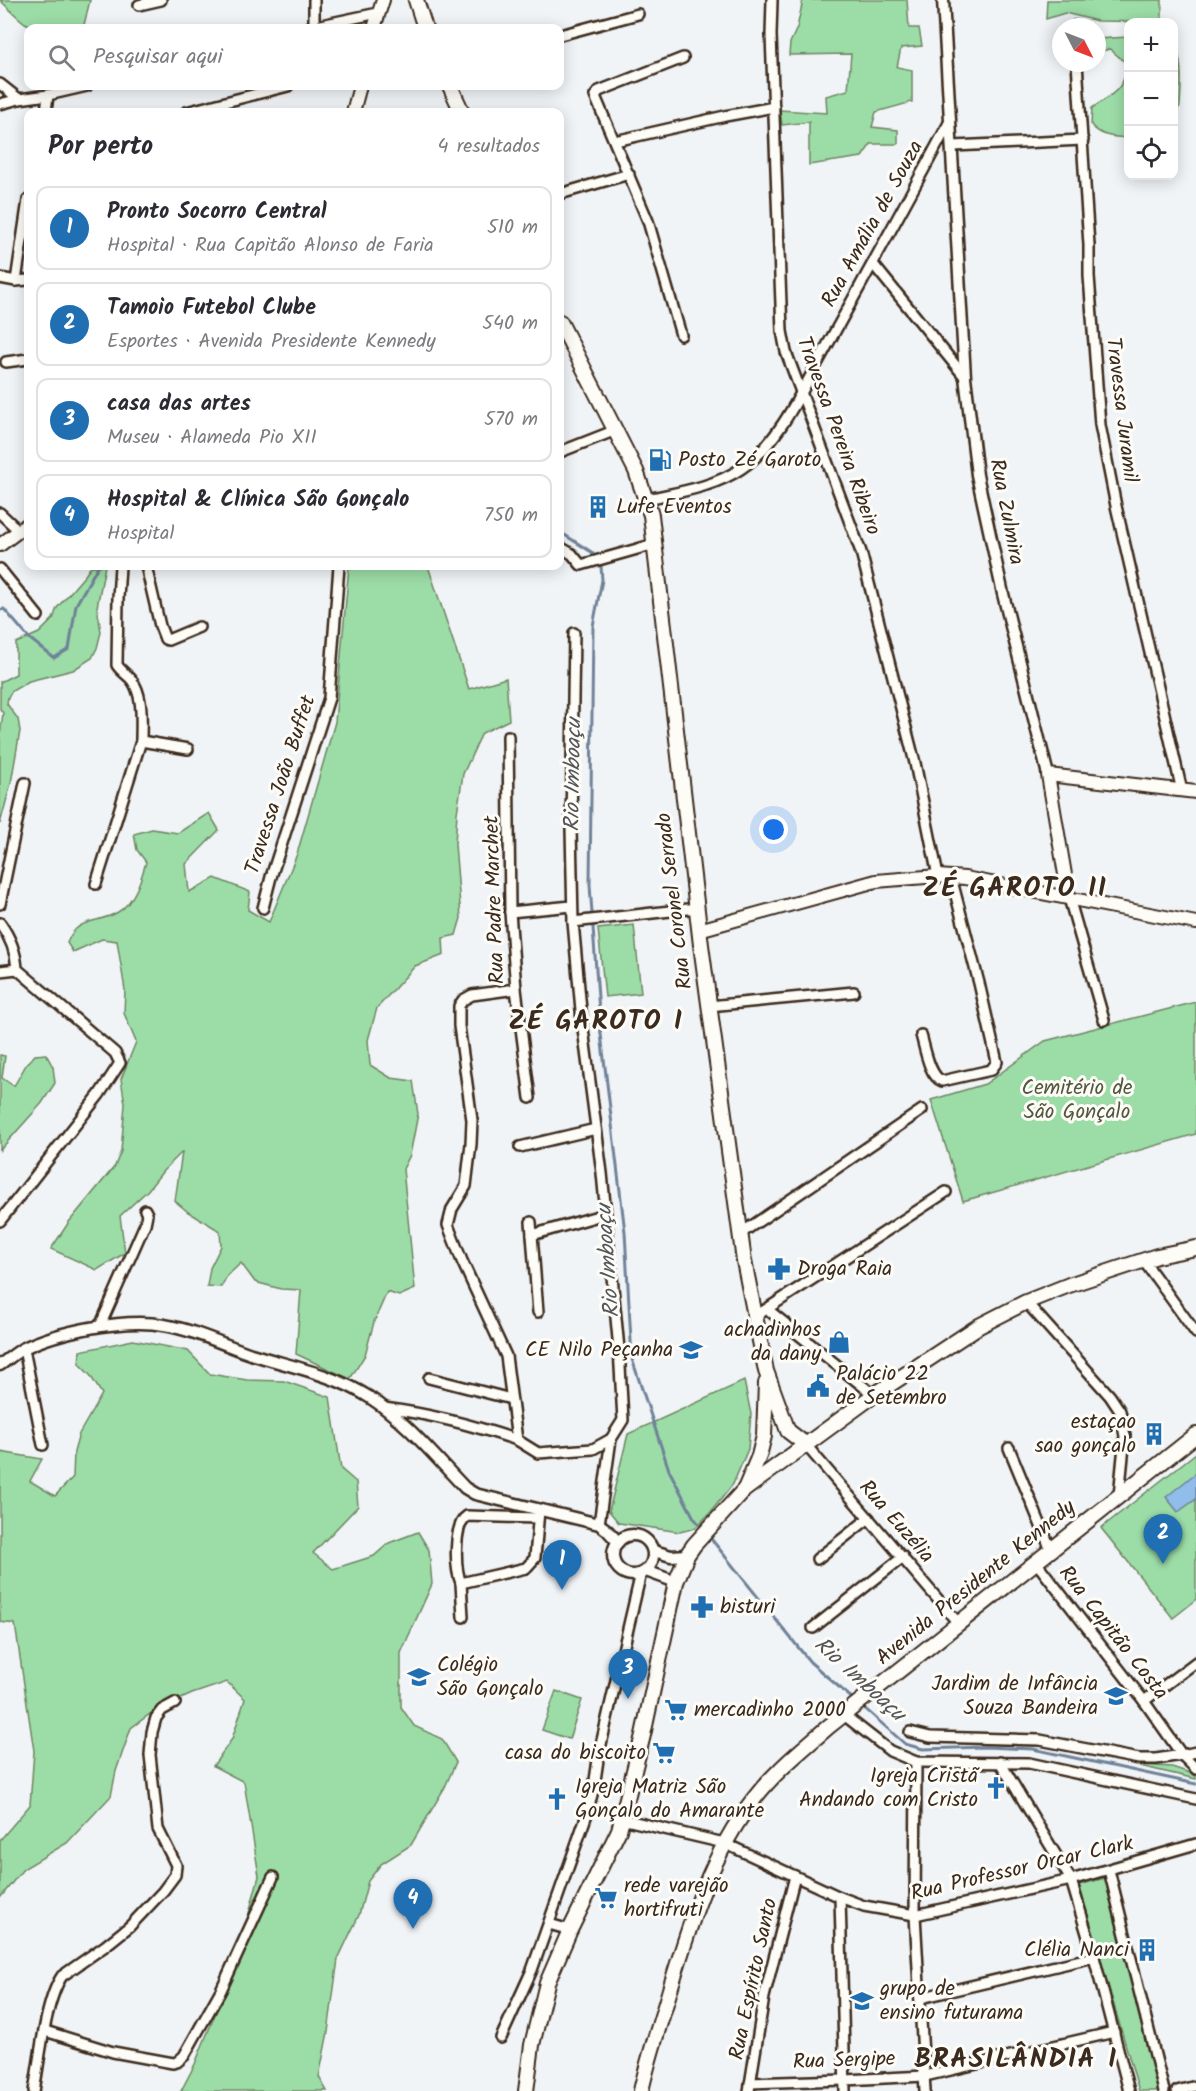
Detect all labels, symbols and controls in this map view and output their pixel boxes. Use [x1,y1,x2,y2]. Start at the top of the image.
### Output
north arrow [1052,18,1106,72]
map controls [1124,18,1178,180]
button: + [1124,18,1178,72]
search box [24,24,564,90]
text: Pesquisar aqui [93,40,223,75]
icon: search [45,41,78,74]
button: − [1124,72,1178,126]
text: Por perto [48,126,153,168]
button: locate [1124,126,1178,180]
text: 4 resultados [438,131,540,163]
street label: Rua Amália de Souza [813,134,933,314]
text: Pronto Socorro Central [107,195,327,230]
text: 1 [66,212,73,244]
text: 510 m [487,212,538,244]
text: Hospital · Rua Capitão Alonso de Faria [107,230,434,262]
text: Tamoio Futebol Clube [107,291,316,326]
text: 2 [64,308,75,340]
text: 540 m [482,308,538,340]
text: Esportes · Avenida Presidente Kennedy [107,326,436,358]
street label: Travessa Pereira Ribeiro [787,332,889,540]
street label: Travessa Juramil [1096,335,1146,485]
text: casa das artes [107,387,251,422]
text: 3 [64,404,75,436]
text: 570 m [484,404,538,436]
text: Museu · Alameda Pio XII [107,422,317,454]
place label: Posto Zé Garoto [678,444,821,477]
fuel station icon: Posto Zé Garoto [647,447,673,473]
street label: Rua Zulmira [980,456,1032,568]
text: Hospital & Clínica São Gonçalo [107,483,409,518]
place label: Lufe Eventos [616,491,732,524]
building icon: Lufe Eventos [585,494,611,520]
text: 4 [64,500,75,532]
text: 750 m [484,500,538,532]
text: Hospital [107,518,174,550]
street label: Travessa João Buffet [236,690,326,879]
water label: Rio Imboaçu [556,716,593,832]
street label: Rua Coronel Serrado [648,811,702,991]
street label: Rua Padre Marchet [476,814,514,985]
your location [759,815,788,844]
district label: ZÉ GAROTO II [922,867,1108,910]
district label: ZÉ GAROTO I [508,1000,684,1043]
park label: Cemitério de São Gonçalo [1022,1072,1133,1129]
water label: Rio Imboaçu [587,1201,630,1319]
place label: Droga Raia [797,1253,892,1286]
pharmacy icon: Droga Raia [766,1256,792,1282]
place label: achadinhos da dany [724,1314,821,1371]
shop icon: achadinhos da dany [826,1329,852,1355]
place label: CE Nilo Peçanha [525,1334,673,1367]
school or university icon: CE Nilo Peçanha [678,1337,704,1363]
place label: Palácio 22 de Setembro [836,1358,947,1415]
public building icon: Palácio 22 de Setembro [805,1373,831,1399]
place label: estaçao sao gonçalo [1035,1406,1136,1463]
building icon: estaçao sao gonçalo [1141,1421,1167,1447]
street label: Rua Euzélia [850,1473,942,1571]
street label: Avenida Presidente Kennedy [869,1492,1083,1674]
pin: 2 [1144,1514,1182,1564]
pin: 1 [542,1540,582,1590]
street label: Rua Capitão Costa [1050,1559,1176,1707]
place label: bisturi [720,1591,776,1624]
pharmacy icon: bisturi [689,1594,715,1620]
water label: Rio Imboaçu [805,1629,915,1733]
place label: Colégio São Gonçalo [437,1649,543,1706]
pin: 3 [608,1650,648,1699]
school or university icon: Colégio São Gonçalo [406,1664,432,1690]
place label: Jardim de Infância Souza Bandeira [932,1668,1098,1725]
school or university icon: Jardim de Infância Souza Bandeira [1103,1683,1129,1709]
place label: mercadinho 2000 [694,1694,846,1727]
supermarket icon: mercadinho 2000 [663,1697,689,1723]
place label: casa do biscoito [505,1737,646,1770]
supermarket icon: casa do biscoito [651,1740,677,1766]
place label: Igreja Cristã Andando com Cristo [799,1760,980,1817]
place label: Igreja Matriz São Gonçalo do Amarante [575,1771,765,1828]
church icon: Igreja Cristã Andando com Cristo [983,1775,1009,1801]
church icon: Igreja Matriz São Gonçalo do Amarante [544,1786,570,1812]
street label: Rua Professor Orcar Clark [908,1827,1137,1911]
place label: rede varejão hortifruti [624,1870,729,1927]
pin: 4 [394,1880,432,1929]
supermarket icon: rede varejão hortifruti [593,1885,619,1911]
street label: Rua Espírito Santo [721,1895,787,2063]
place label: Clélia Nanci [1024,1934,1130,1967]
building icon: Clélia Nanci [1134,1937,1160,1963]
place label: grupo de ensino futurama [879,1973,1023,2030]
school or university icon: grupo de ensino futurama [849,1988,875,2014]
district label: BRASILÂNDIA I [914,2038,1118,2081]
street label: Rua Sergipe [792,2043,896,2079]

